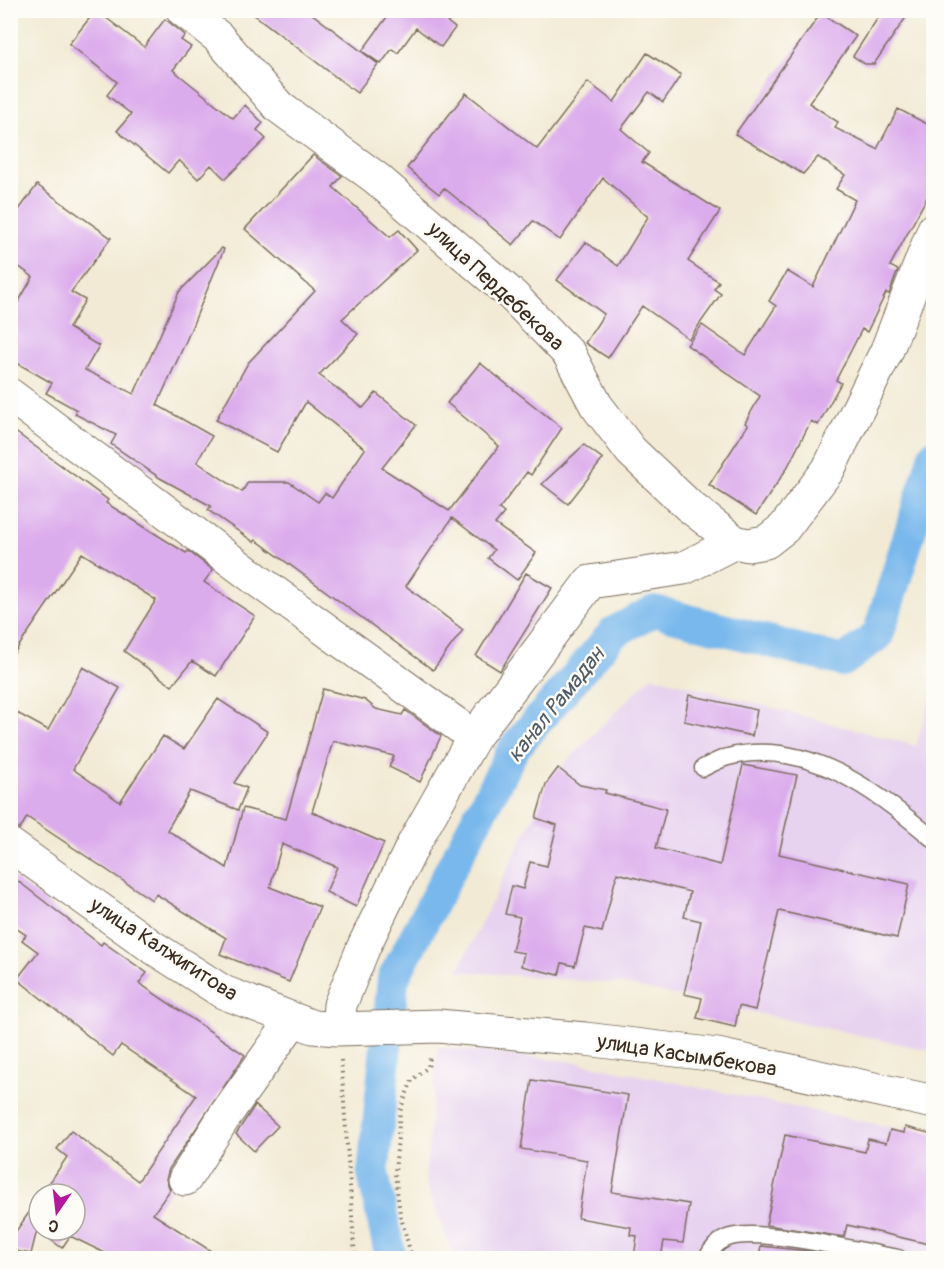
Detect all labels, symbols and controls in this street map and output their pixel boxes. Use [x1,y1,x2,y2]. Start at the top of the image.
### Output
street label: улица Пердебекова [421,215,570,357]
water label: канал Рамадан [501,640,612,768]
street label: улица Калжигитова [84,891,243,1007]
street label: улица Касымбекова [594,1028,779,1083]
north arrow [27,1182,87,1242]
text: С [46,1215,61,1236]

